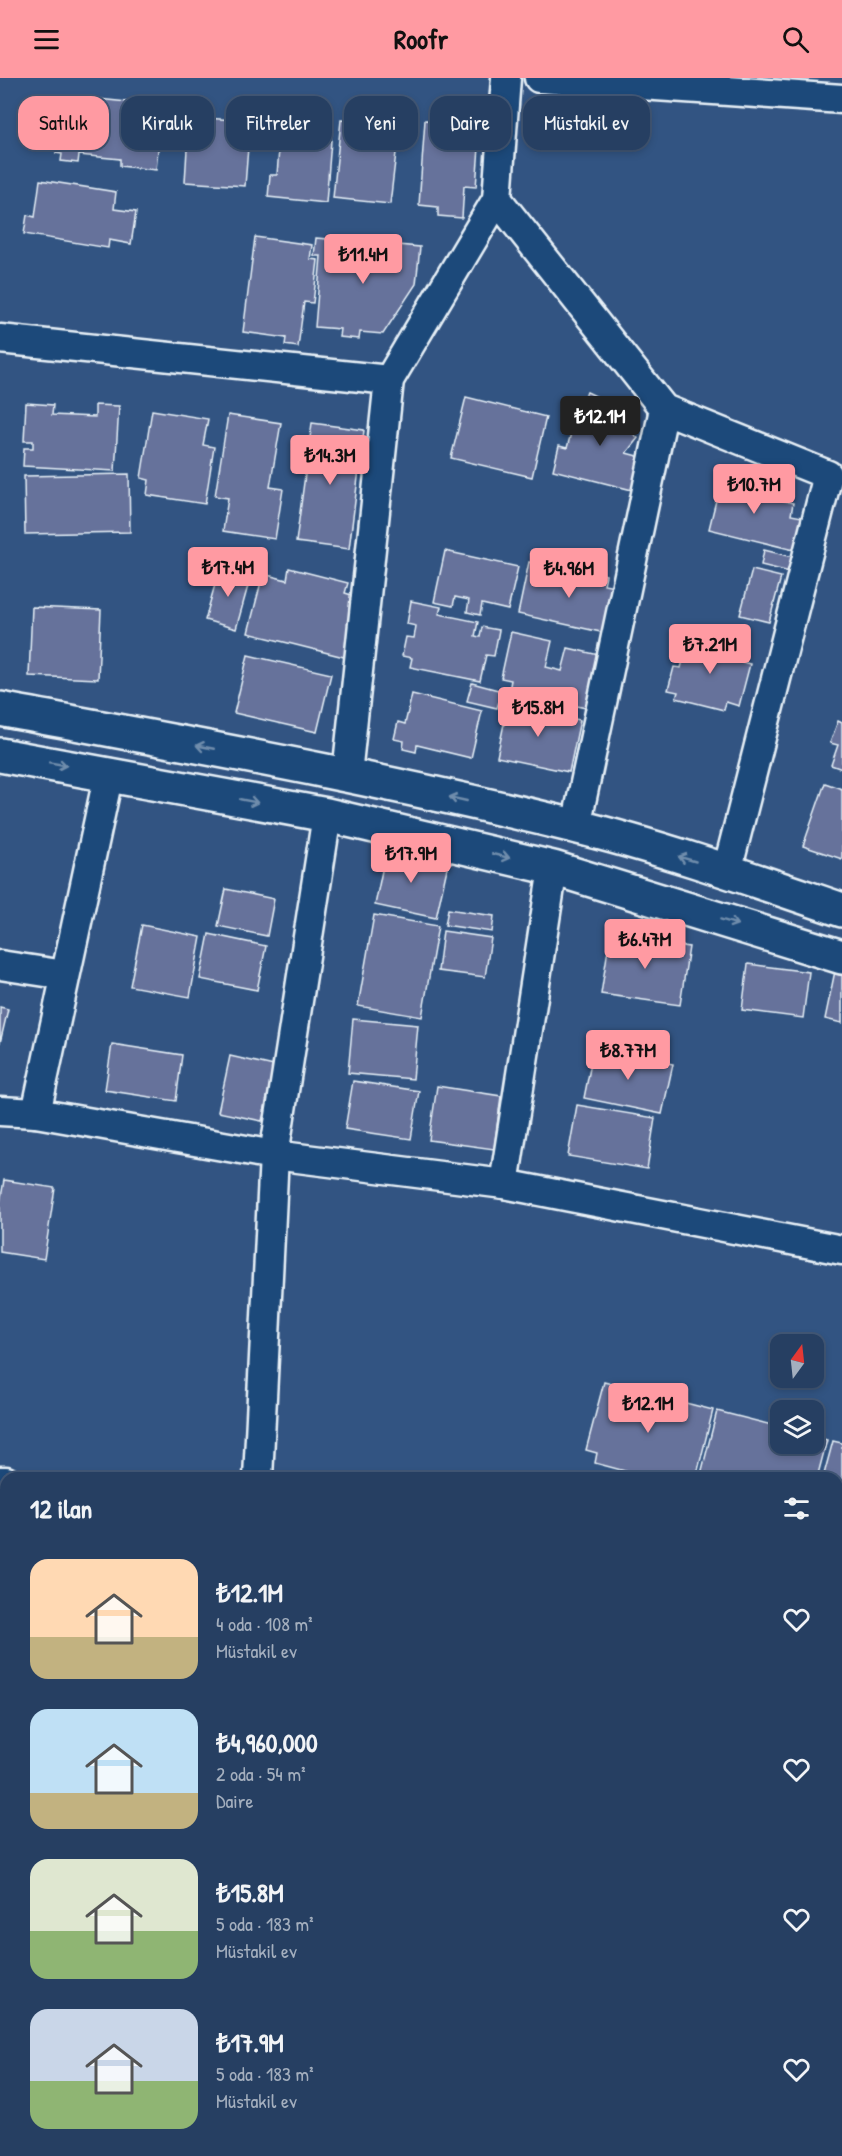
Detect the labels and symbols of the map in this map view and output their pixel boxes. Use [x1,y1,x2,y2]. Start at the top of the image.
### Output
pin: ₺11.4M [314,234,412,285]
pin: ₺12.1M [551,396,649,447]
pin: ₺14.3M [281,435,379,486]
pin: ₺10.7M [705,464,803,515]
pin: ₺17.4M [179,547,277,598]
pin: ₺4.96M [520,548,618,599]
pin: ₺7.21M [661,624,759,675]
pin: ₺15.8M [489,687,587,738]
one-way arrow [196,741,215,752]
one-way arrow [47,759,67,770]
one-way arrow [448,793,468,804]
one-way arrow [239,795,259,806]
pin: ₺17.9M [362,833,460,884]
one-way arrow [491,851,510,863]
one-way arrow [678,853,697,864]
one-way arrow [719,917,738,928]
pin: ₺6.47M [596,919,694,970]
pin: ₺8.77M [579,1030,677,1081]
north arrow [770,1334,824,1388]
pin: ₺12.1M [599,1383,697,1434]

